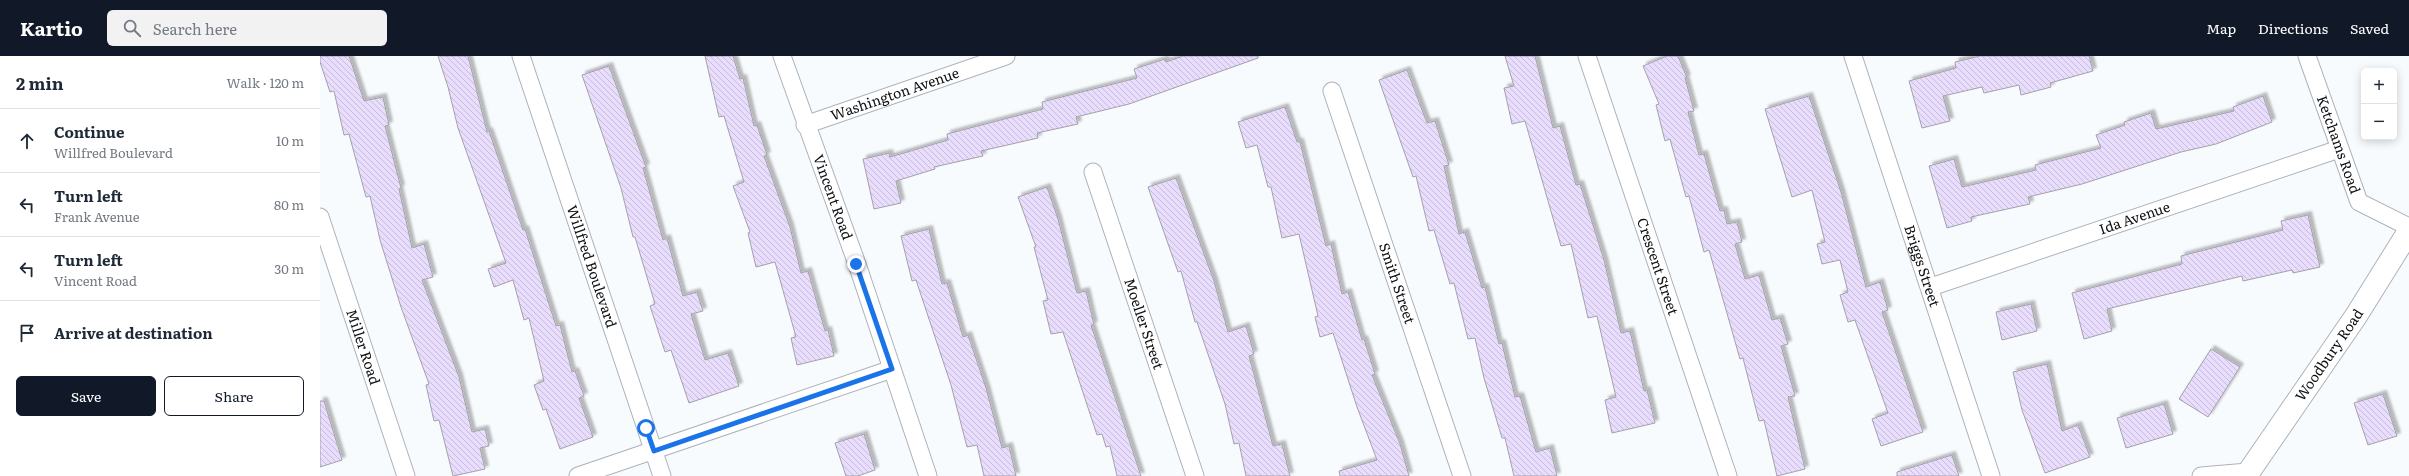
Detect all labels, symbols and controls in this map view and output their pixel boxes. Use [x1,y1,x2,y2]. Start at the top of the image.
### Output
search box [107,10,387,46]
text: Kartio [20,14,83,42]
icon: search [121,17,143,39]
text: Search here [153,17,237,40]
text: Map [2206,18,2236,38]
text: Directions [2258,18,2328,38]
text: Saved [2350,18,2389,38]
street label: Washington Avenue [828,62,962,125]
map controls [2361,68,2397,140]
button: + [2361,68,2397,104]
text: 2 min [16,70,64,95]
text: Walk · 120 m [227,73,304,92]
street label: Ketchams Road [2313,92,2366,197]
button: − [2361,104,2397,140]
text: Continue [54,120,124,143]
icon: ahead [16,130,38,152]
text: 10 m [276,131,304,150]
text: Willfred Boulevard [54,143,173,162]
street label: Vincent Road [809,151,859,243]
text: Turn left [54,184,123,207]
icon: left [16,194,38,216]
text: 80 m [274,195,304,214]
street label: Ida Avenue [2096,196,2172,238]
street label: Willfred Boulevard [563,202,623,330]
text: Frank Avenue [54,207,140,226]
street label: Crescent Street [1633,215,1684,318]
street label: Briggs Street [1900,222,1946,310]
street label: Smith Street [1375,240,1421,326]
text: Turn left [54,248,123,271]
route end [847,255,865,273]
icon: left [16,258,38,280]
text: 30 m [274,259,304,278]
text: Vincent Road [54,271,137,290]
street label: Moeller Street [1120,275,1170,372]
street label: Woodbury Road [2290,304,2367,404]
street label: Miller Road [342,306,386,387]
text: Arrive at destination [54,321,213,344]
icon: arrive [16,322,38,344]
button: Save [16,376,156,416]
button: Share [164,376,304,416]
route start [637,419,655,437]

